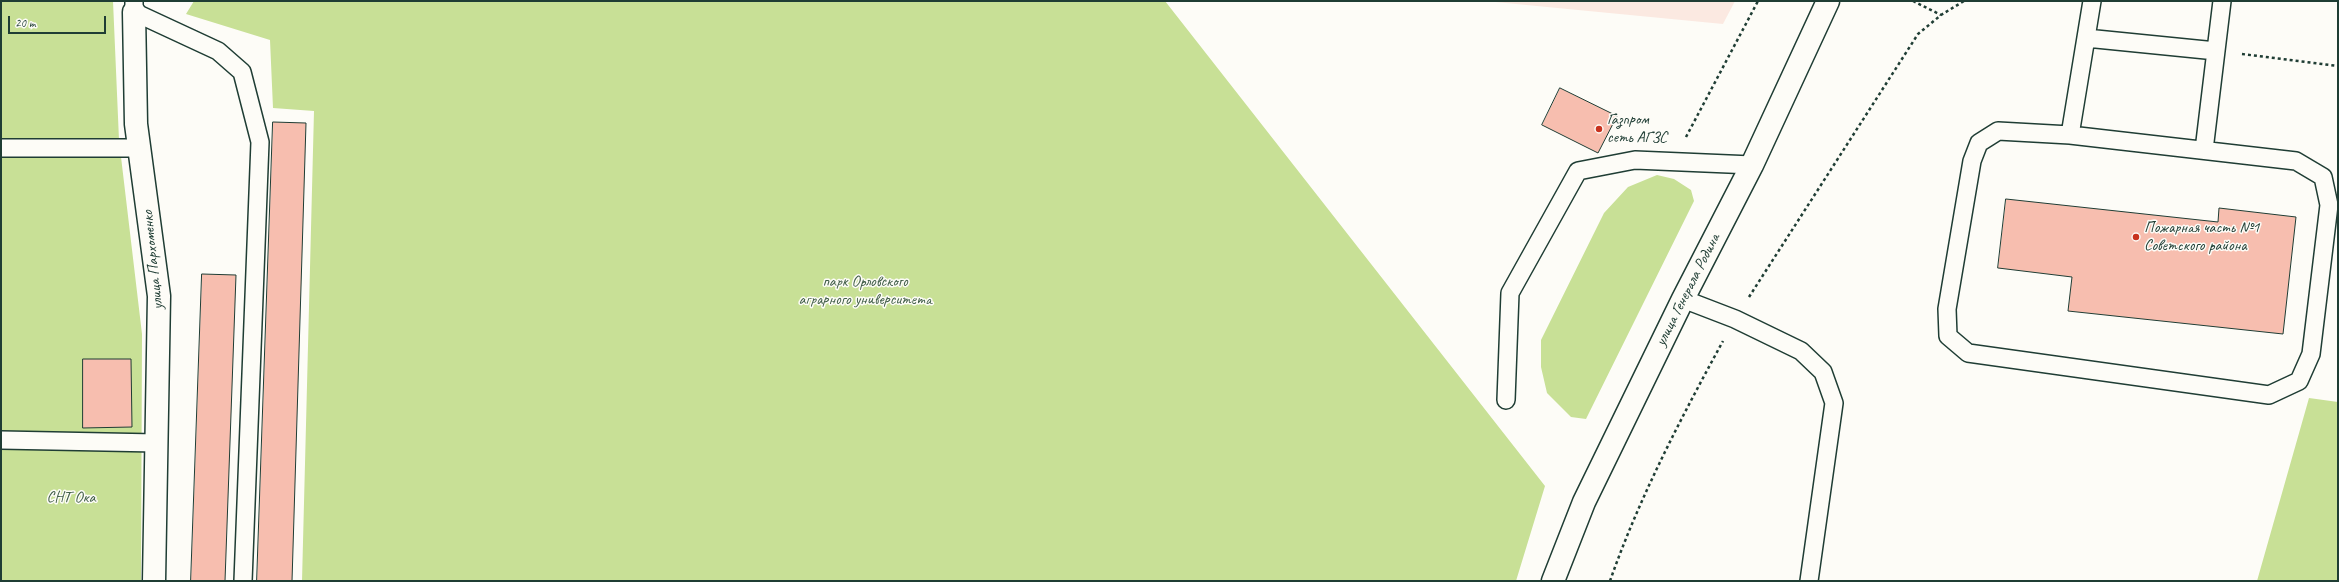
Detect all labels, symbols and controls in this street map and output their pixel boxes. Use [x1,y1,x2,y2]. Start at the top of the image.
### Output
scale bar [10,8,108,34]
text: 20 m [15,15,35,31]
place label: Газпром сеть АГЗС [1607,110,1667,148]
marker: Газпром сеть АГЗС [1594,124,1604,134]
street label: улица Пархоменко [138,209,168,311]
place label: Пожарная часть №1 Советского района [2144,218,2260,256]
street label: улица Генерала Родина [1651,231,1725,349]
marker: Пожарная часть №1 Советского района [2131,232,2141,242]
park label: парк Орловского аграрного университета [798,272,932,310]
park label: СНТ Ока [47,488,95,508]

